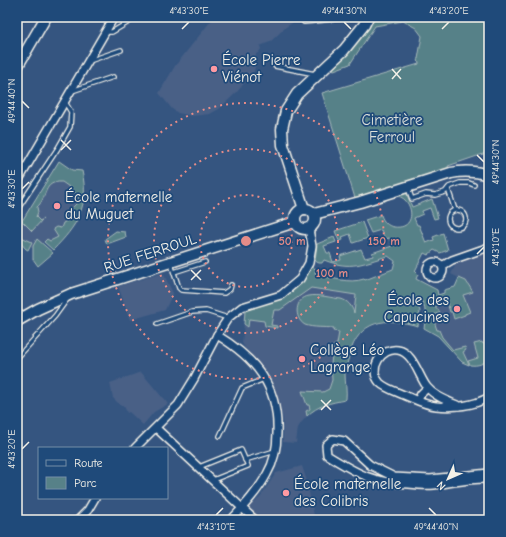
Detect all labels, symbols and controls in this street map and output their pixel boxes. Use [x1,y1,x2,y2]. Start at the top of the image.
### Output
text: 4°43'30"E [169,5,209,17]
text: 49°44'30"N [322,5,366,17]
text: 4°43'20"E [429,5,469,17]
place label: École Pierre Viénot [222,50,301,86]
marker: École Pierre Viénot [209,64,219,74]
text: 49°44'40"N [6,79,18,123]
park label: Cimetière Ferroul [362,111,423,146]
text: 49°44'30"N [490,140,502,184]
text: 4°43'30"E [6,169,18,209]
place label: École maternelle du Muguet [65,187,173,223]
marker: École maternelle du Muguet [52,201,62,211]
text: 4°43'10"E [490,228,502,266]
street label: RUE FERROUL [101,229,199,276]
centre of rings [239,234,253,248]
text: 50 m [278,234,306,248]
text: 150 m [368,234,400,248]
text: 100 m [316,266,348,280]
place label: École des Capucines [384,290,449,326]
marker: École des Capucines [452,304,462,314]
place label: Collège Léo Lagrange [310,341,384,376]
marker: Collège Léo Lagrange [297,354,307,364]
text: 4°43'20"E [6,429,18,469]
legend [38,447,168,499]
text: Route [74,456,103,470]
north arrow [428,459,468,499]
place label: École maternelle des Colibris [294,474,402,510]
text: Parc [74,476,97,490]
text: N [434,479,448,493]
marker: École maternelle des Colibris [281,488,291,498]
text: 4°43'10"E [197,521,235,533]
text: 49°44'40"N [414,521,458,533]

